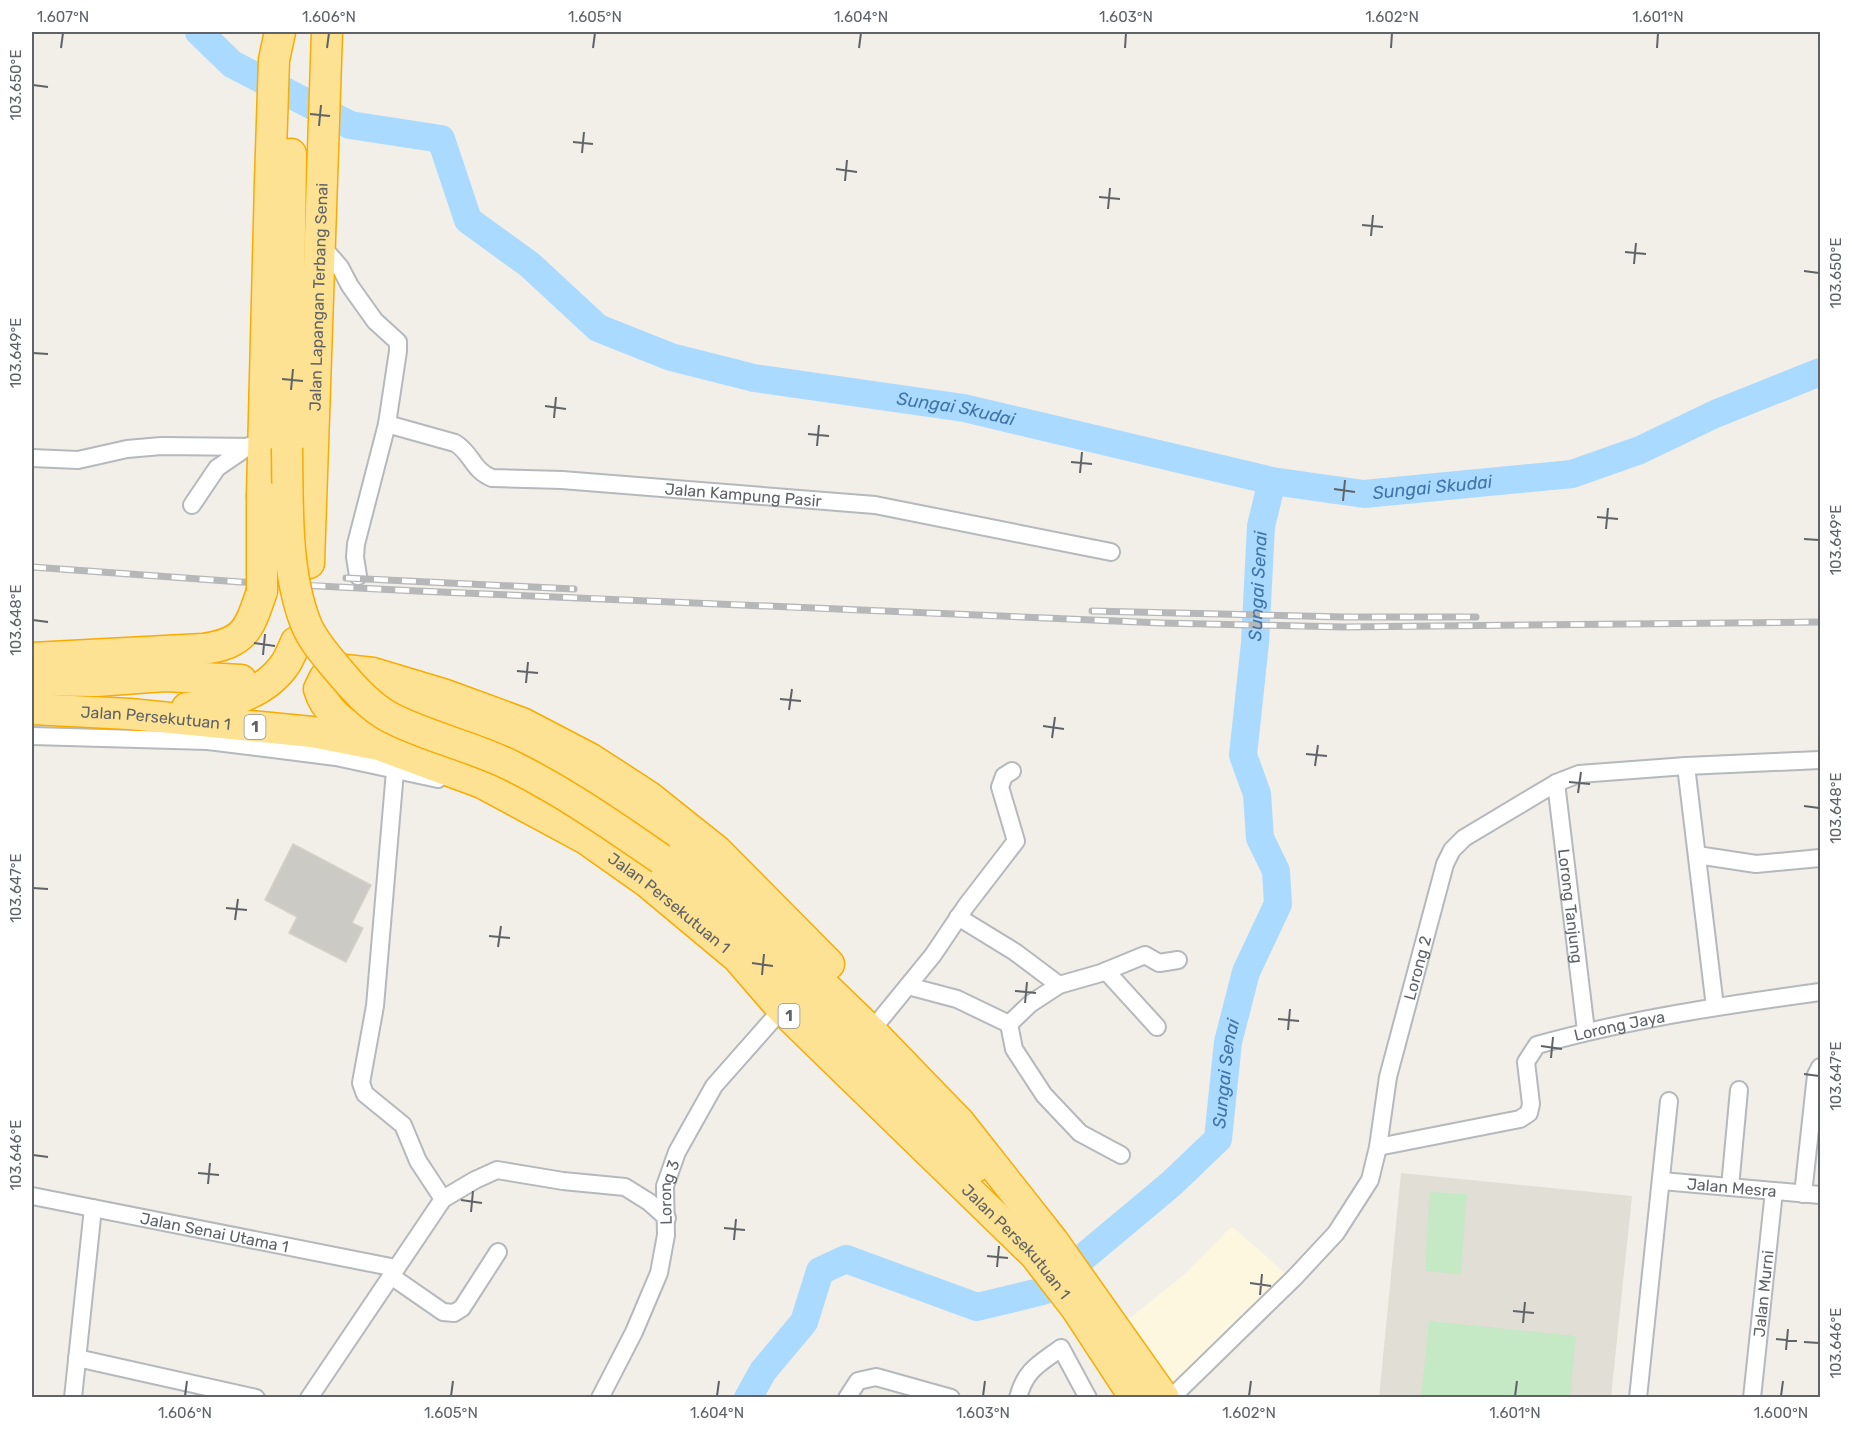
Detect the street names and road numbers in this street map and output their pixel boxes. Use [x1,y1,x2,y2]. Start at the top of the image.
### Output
street label: Jalan Lapangan Terbang Senai [305,183,332,412]
street label: Jalan Kampung Pasir [664,479,822,511]
street label: Jalan Persekutuan 1 [80,702,232,734]
road number: 1 [244,715,266,739]
street label: Lorong Tanjung [1554,848,1587,965]
street label: Jalan Persekutuan 1 [604,849,734,957]
street label: Lorong 2 [1400,934,1435,1002]
road number: 1 [778,1004,800,1028]
street label: Lorong Jaya [1572,1007,1666,1045]
street label: Lorong 3 [656,1158,683,1225]
street label: Jalan Mesra [1686,1174,1777,1201]
street label: Jalan Persekutuan 1 [958,1180,1074,1303]
street label: Jalan Senai Utama 1 [139,1209,290,1257]
street label: Jalan Murni [1750,1249,1778,1338]

